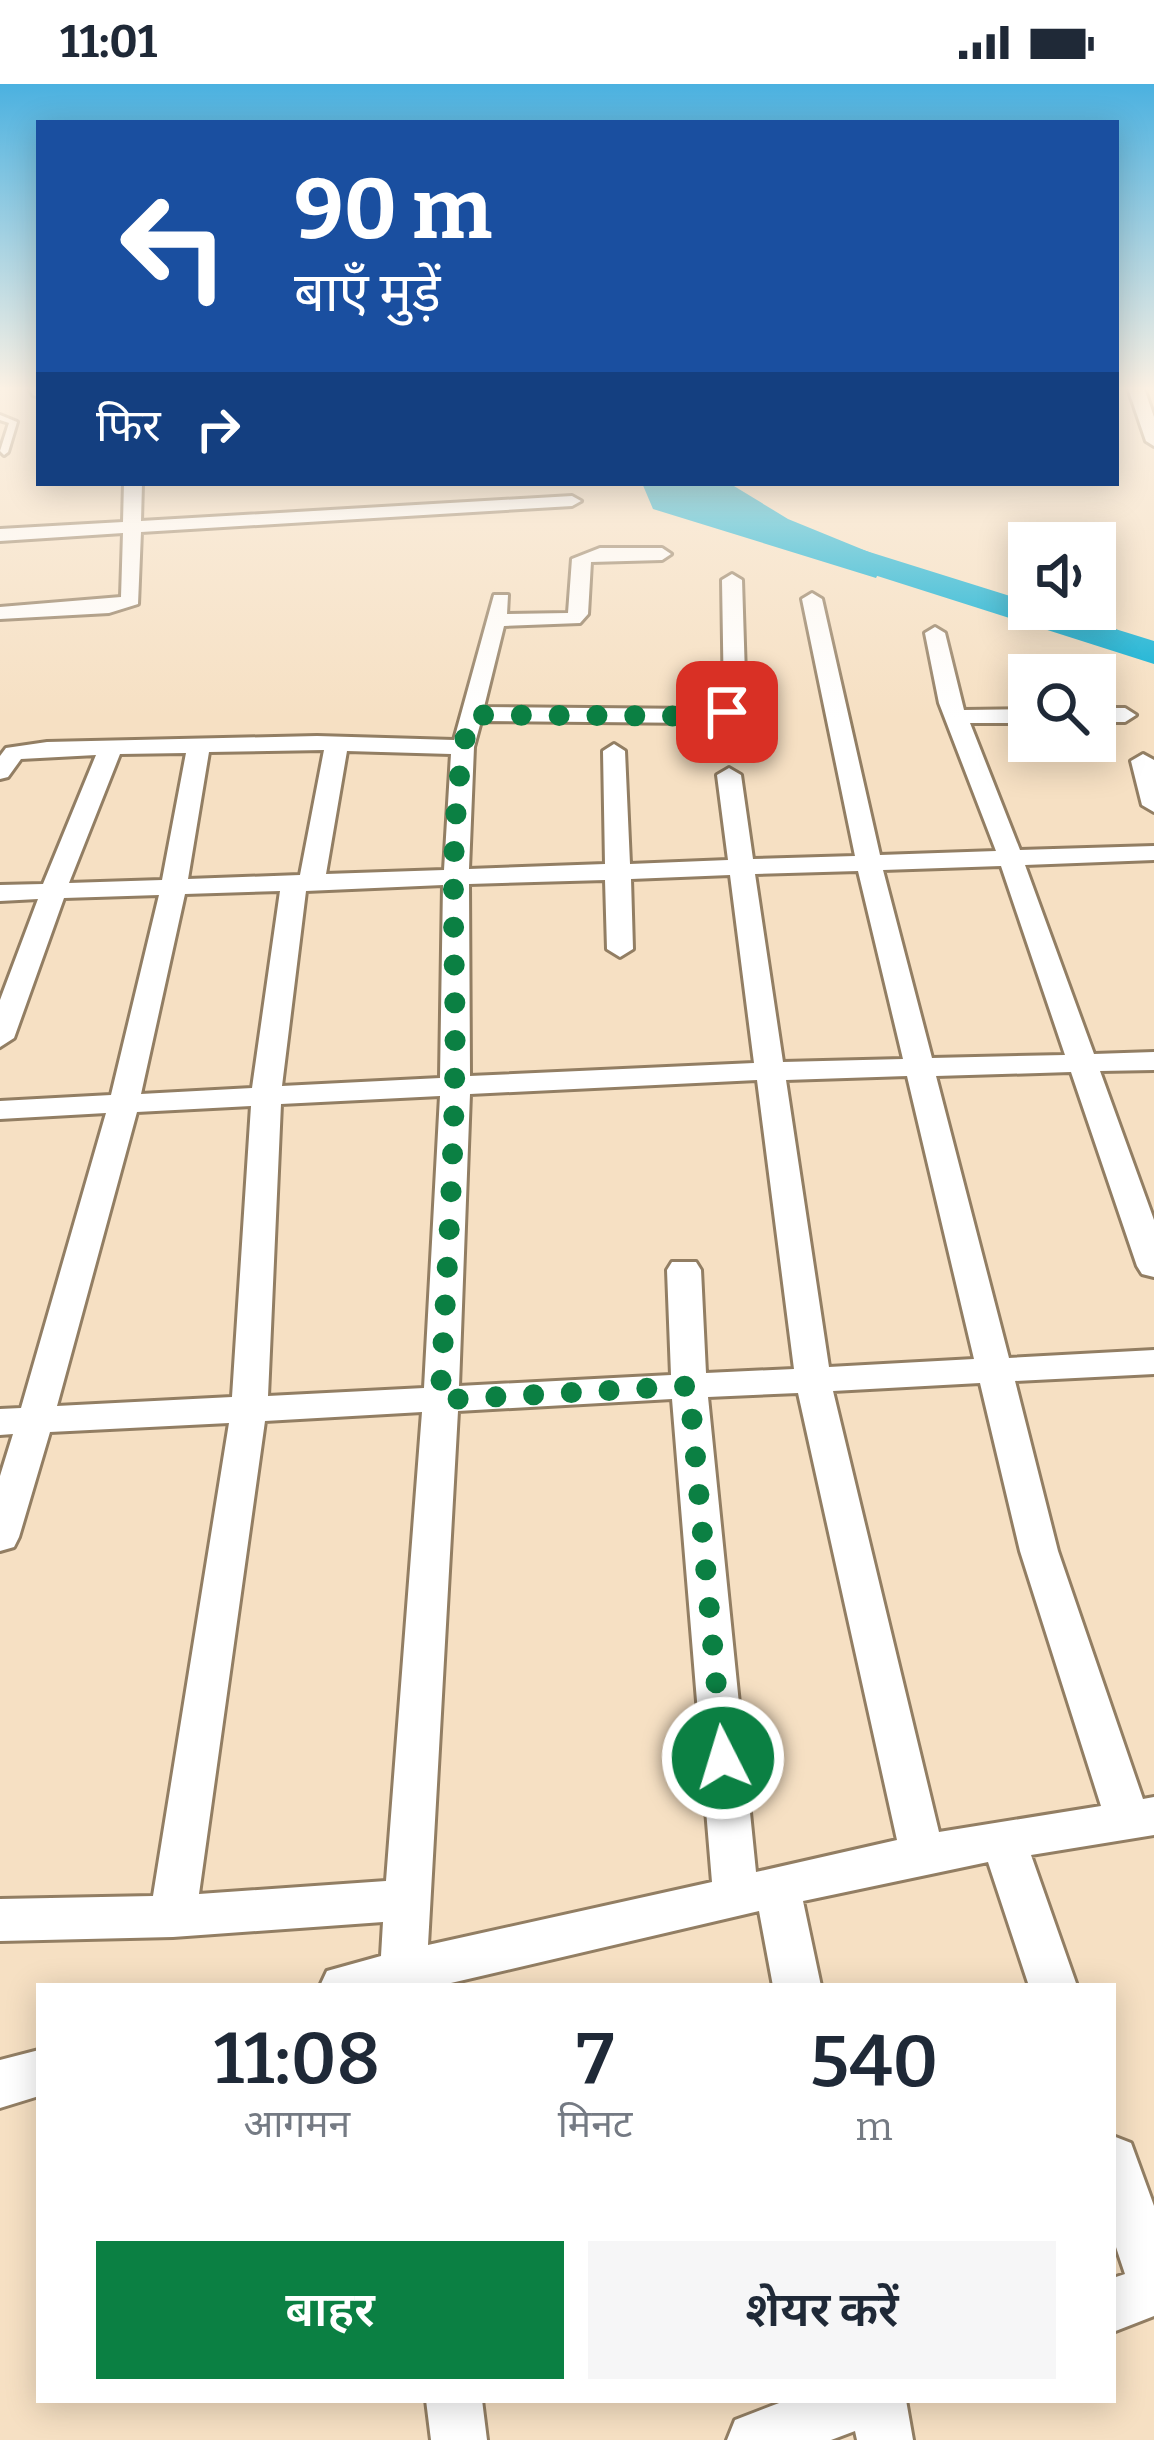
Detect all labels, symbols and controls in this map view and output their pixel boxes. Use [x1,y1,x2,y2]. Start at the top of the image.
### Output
text: 11:01 [60,15,157,69]
text: 90 m [294,159,492,260]
icon: left [96,168,252,324]
text: बाएँ मुड़ें [294,261,441,325]
icon: right [185,396,251,462]
text: फिर [96,399,161,453]
map controls [1008,522,1116,762]
button: sound [1008,522,1116,630]
button: search [1008,654,1116,762]
pin [676,661,778,763]
icon: arrive [694,679,760,745]
position arrow [660,1695,786,1821]
text: 11:08 [214,2016,380,2102]
text: 7 [576,2016,614,2102]
text: 540 [810,2019,938,2105]
text: आगमन [243,2101,350,2147]
text: मिनट [558,2101,632,2147]
text: m [856,2104,893,2150]
button: बाहर [96,2241,564,2379]
button: शेयर करें [588,2241,1056,2379]

